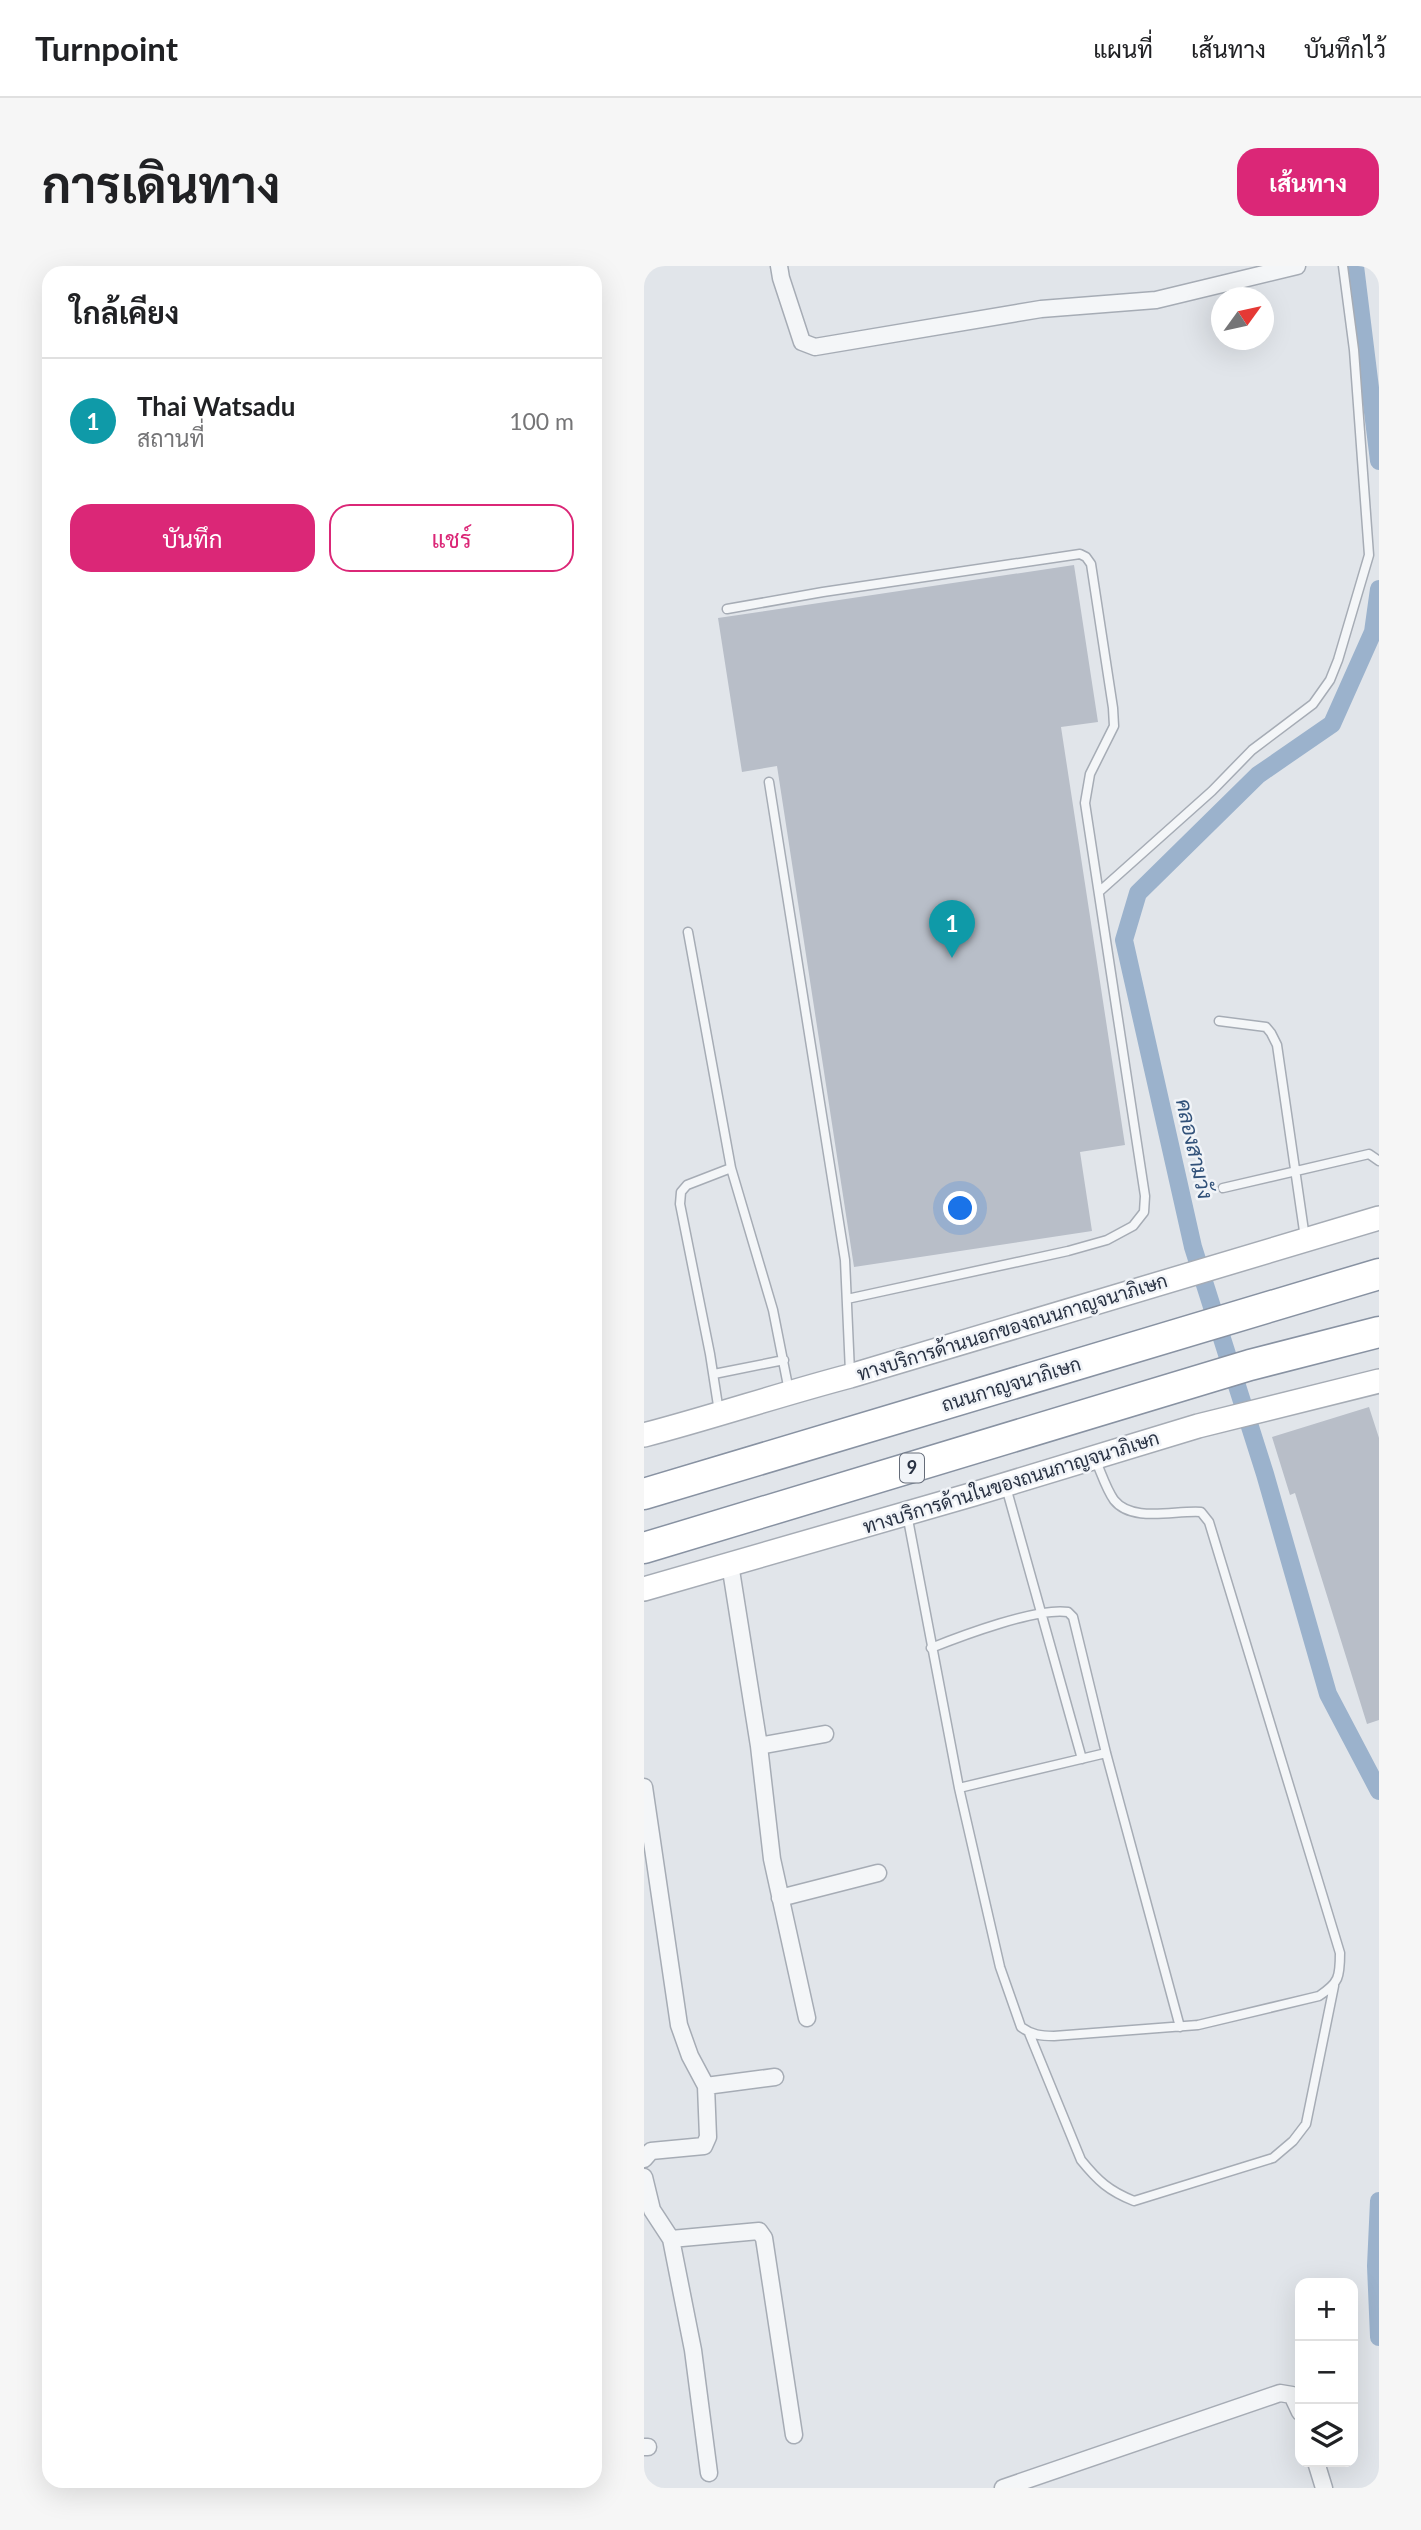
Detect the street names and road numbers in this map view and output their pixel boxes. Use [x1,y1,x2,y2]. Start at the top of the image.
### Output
street label: ทางบริการด้านนอกของถนนกาญจนาภิเษก [854,1269,1170,1385]
street label: ถนนกาญจนาภิเษก [939,1352,1083,1416]
street label: ทางบริการด้านในของถนนกาญจนาภิเษก [860,1425,1162,1539]
road number: 9 [900,1454,924,1483]

